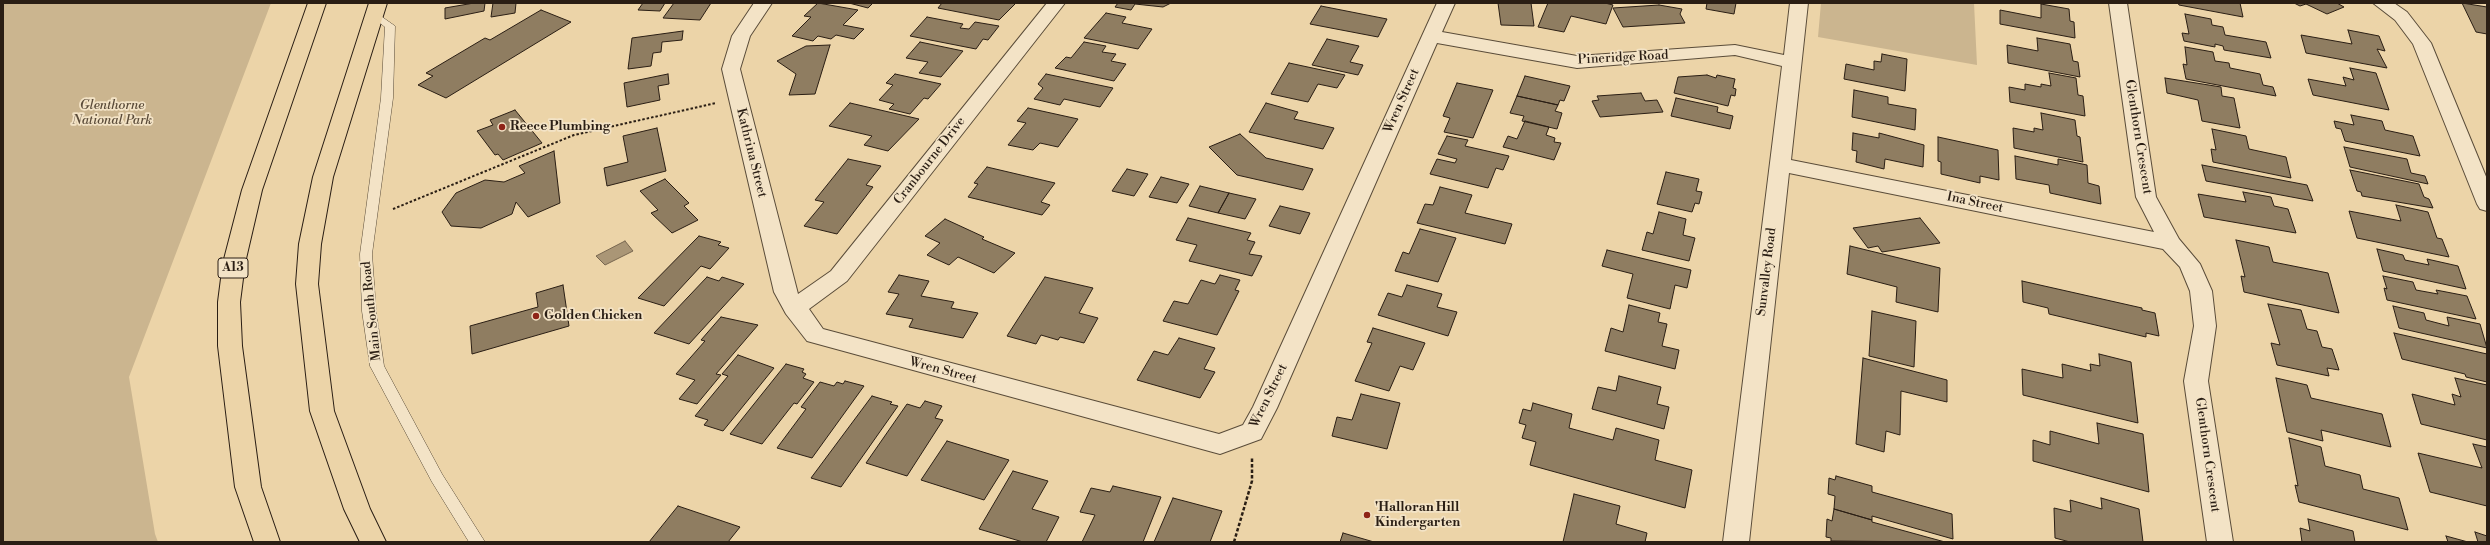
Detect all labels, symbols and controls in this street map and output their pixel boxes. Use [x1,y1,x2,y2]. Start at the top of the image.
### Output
street label: Pineridge Road [1577,48,1669,68]
street label: Wren Street [1381,66,1423,136]
street label: Glenthorn Crescent [2121,79,2155,195]
park label: Glenthorne National Park [72,98,152,129]
street label: Kathrina Street [732,107,770,199]
street label: Cranbourne Drive [891,114,969,208]
place label: Reece Plumbing [510,119,610,135]
marker: Reece Plumbing [497,122,507,132]
street label: Ina Street [1945,189,2005,217]
street label: Sunvalley Road [1754,227,1780,317]
road number: A13 [218,258,248,278]
street label: Main South Road [359,260,385,362]
place label: Golden Chicken [544,308,642,324]
marker: Golden Chicken [531,311,541,321]
street label: Wren Street [908,355,978,387]
street label: Wren Street [1247,362,1291,430]
street label: Glenthorn Crescent [2191,396,2223,514]
place label: 'Halloran Hill Kindergarten [1375,500,1460,531]
marker: 'Halloran Hill Kindergarten [1362,510,1372,520]

